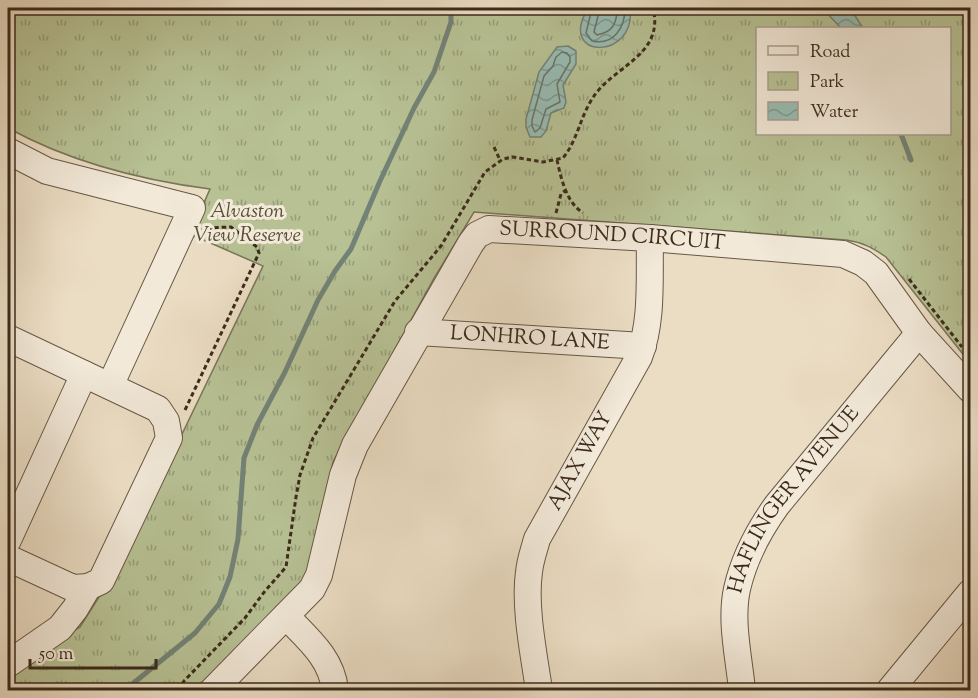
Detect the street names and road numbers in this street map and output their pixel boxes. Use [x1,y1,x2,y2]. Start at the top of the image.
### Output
street label: SURROUND CIRCUIT [498,215,726,259]
street label: LONHRO LANE [449,319,611,359]
street label: HAFLINGER AVENUE [721,400,867,597]
street label: AJAX WAY [541,406,620,516]

